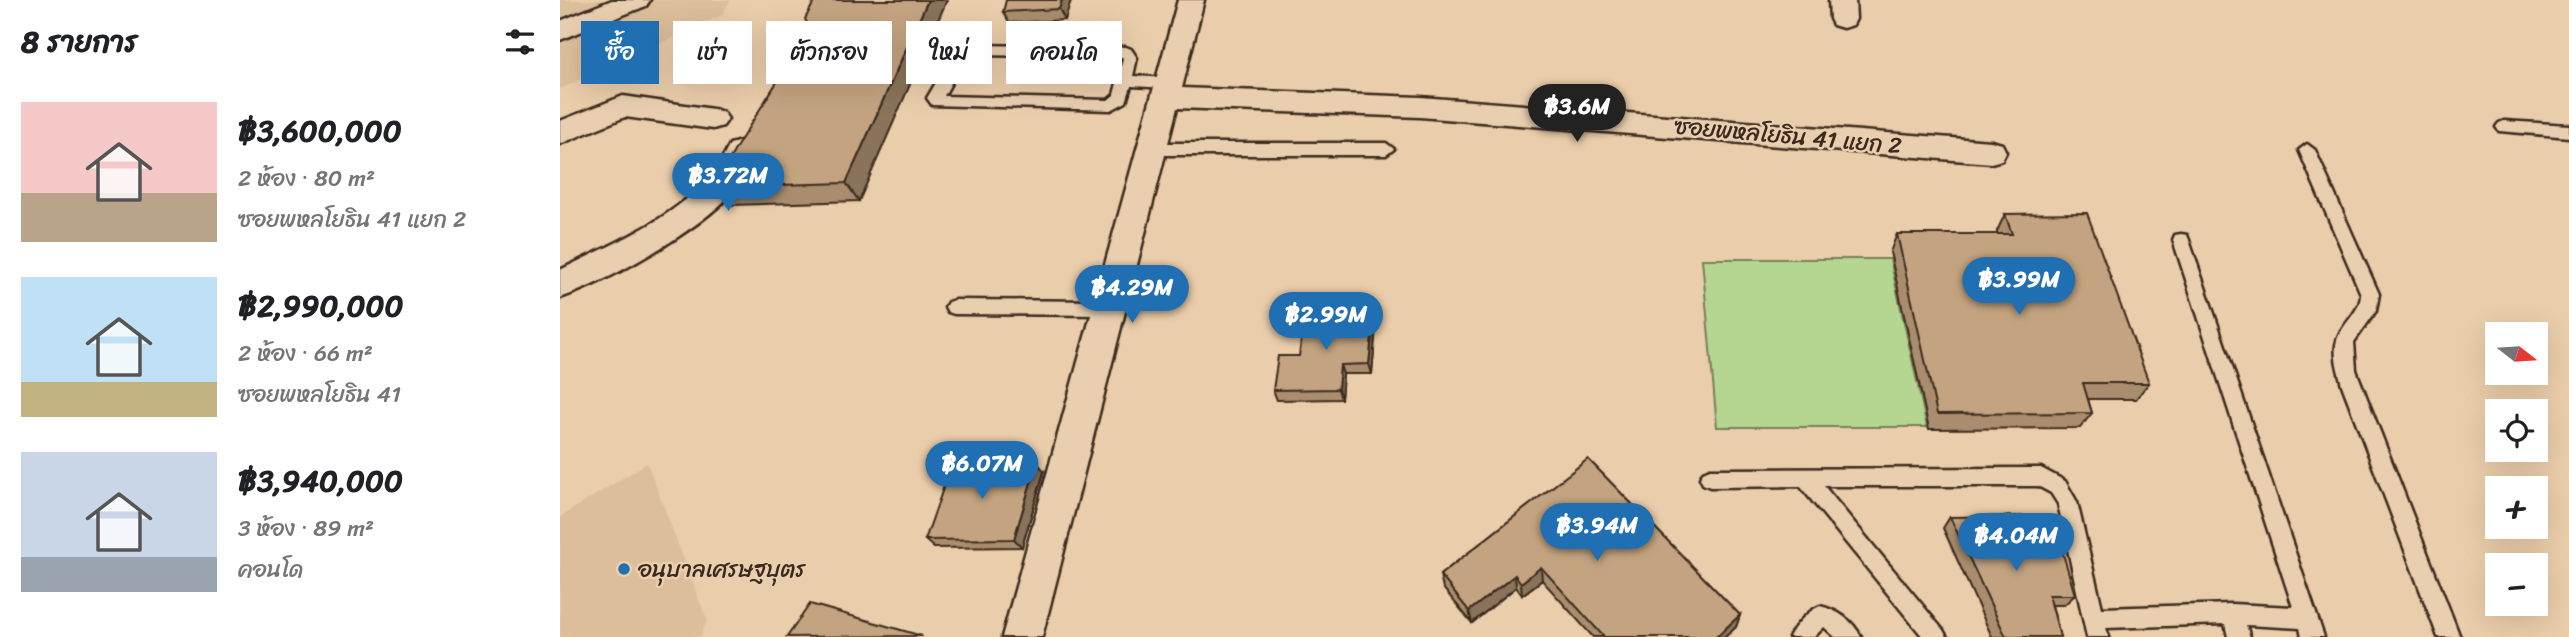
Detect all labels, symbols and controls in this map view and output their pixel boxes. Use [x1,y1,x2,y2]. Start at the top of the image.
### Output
text: 8 รายการ [21,15,138,69]
chip: ซื้อ [581,21,659,84]
chip: เช่า [673,21,752,84]
chip: ตัวกรอง [766,21,892,84]
chip: ใหม่ [906,21,992,84]
chip: คอนโด [1006,21,1122,84]
icon: filters [501,23,539,61]
pin: ฿3.6M [1528,85,1626,144]
text: ฿3.6M [1544,86,1610,127]
text: ฿3,600,000 [238,104,402,158]
street label: ซอยพหลโยธิน 41 แยก 2 [1673,106,1903,166]
icon: home [77,130,161,214]
pin: ฿3.72M [671,154,785,213]
text: ฿3.72M [688,155,768,196]
text: 2 ห้อง · 80 m² [238,158,375,199]
text: ซอยพหลโยธิน 41 แยก 2 [238,199,466,240]
pin: ฿3.99M [1962,258,2076,317]
text: ฿3.99M [1978,259,2060,300]
pin: ฿4.29M [1075,266,1189,325]
text: ฿4.29M [1091,267,1173,308]
text: ฿2,990,000 [238,279,403,333]
pin: ฿2.99M [1269,292,1383,352]
text: ฿2.99M [1285,294,1367,335]
icon: home [77,305,161,389]
north arrow [2485,322,2548,385]
map controls [2485,322,2548,616]
text: 2 ห้อง · 66 m² [238,333,373,374]
text: ซอยพหลโยธิน 41 [238,374,401,415]
button: locate [2485,399,2548,462]
pin: ฿6.07M [925,442,1039,501]
text: ฿6.07M [941,443,1023,484]
text: ฿3,940,000 [238,454,403,508]
button: + [2485,476,2548,539]
icon: home [77,480,161,564]
pin: ฿3.94M [1540,504,1654,563]
text: ฿3.94M [1556,505,1638,546]
text: 3 ห้อง · 89 m² [238,508,374,549]
pin: ฿4.04M [1959,514,2073,573]
text: ฿4.04M [1974,515,2058,556]
text: คอนโด [238,549,303,590]
place label: อนุบาลเศรษฐบุตร [637,549,806,590]
button: − [2485,553,2548,616]
marker: อนุบาลเศรษฐบุตร [616,561,632,577]

